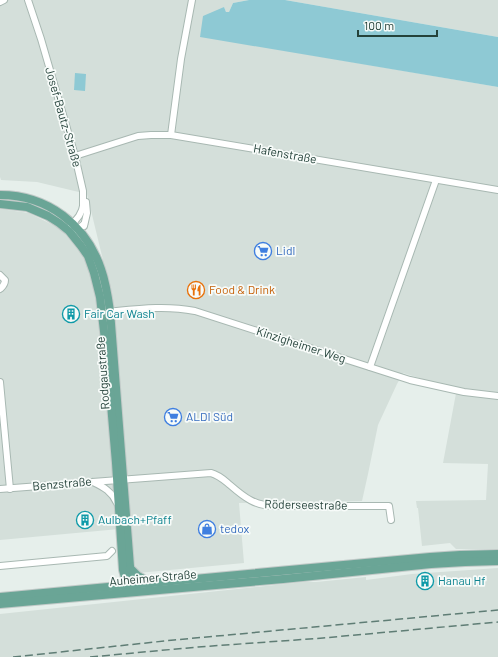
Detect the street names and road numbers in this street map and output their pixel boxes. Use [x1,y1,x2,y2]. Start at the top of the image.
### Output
street label: Josef-Bautz-Straße [43,65,85,168]
street label: Hafenstraße [252,141,318,165]
street label: Kinzigheimer Weg [255,323,348,365]
street label: Rodgaustraße [92,336,112,410]
street label: Benzstraße [32,473,92,493]
street label: Röderseestraße [264,496,348,512]
street label: Auheimer Straße [109,566,197,588]

